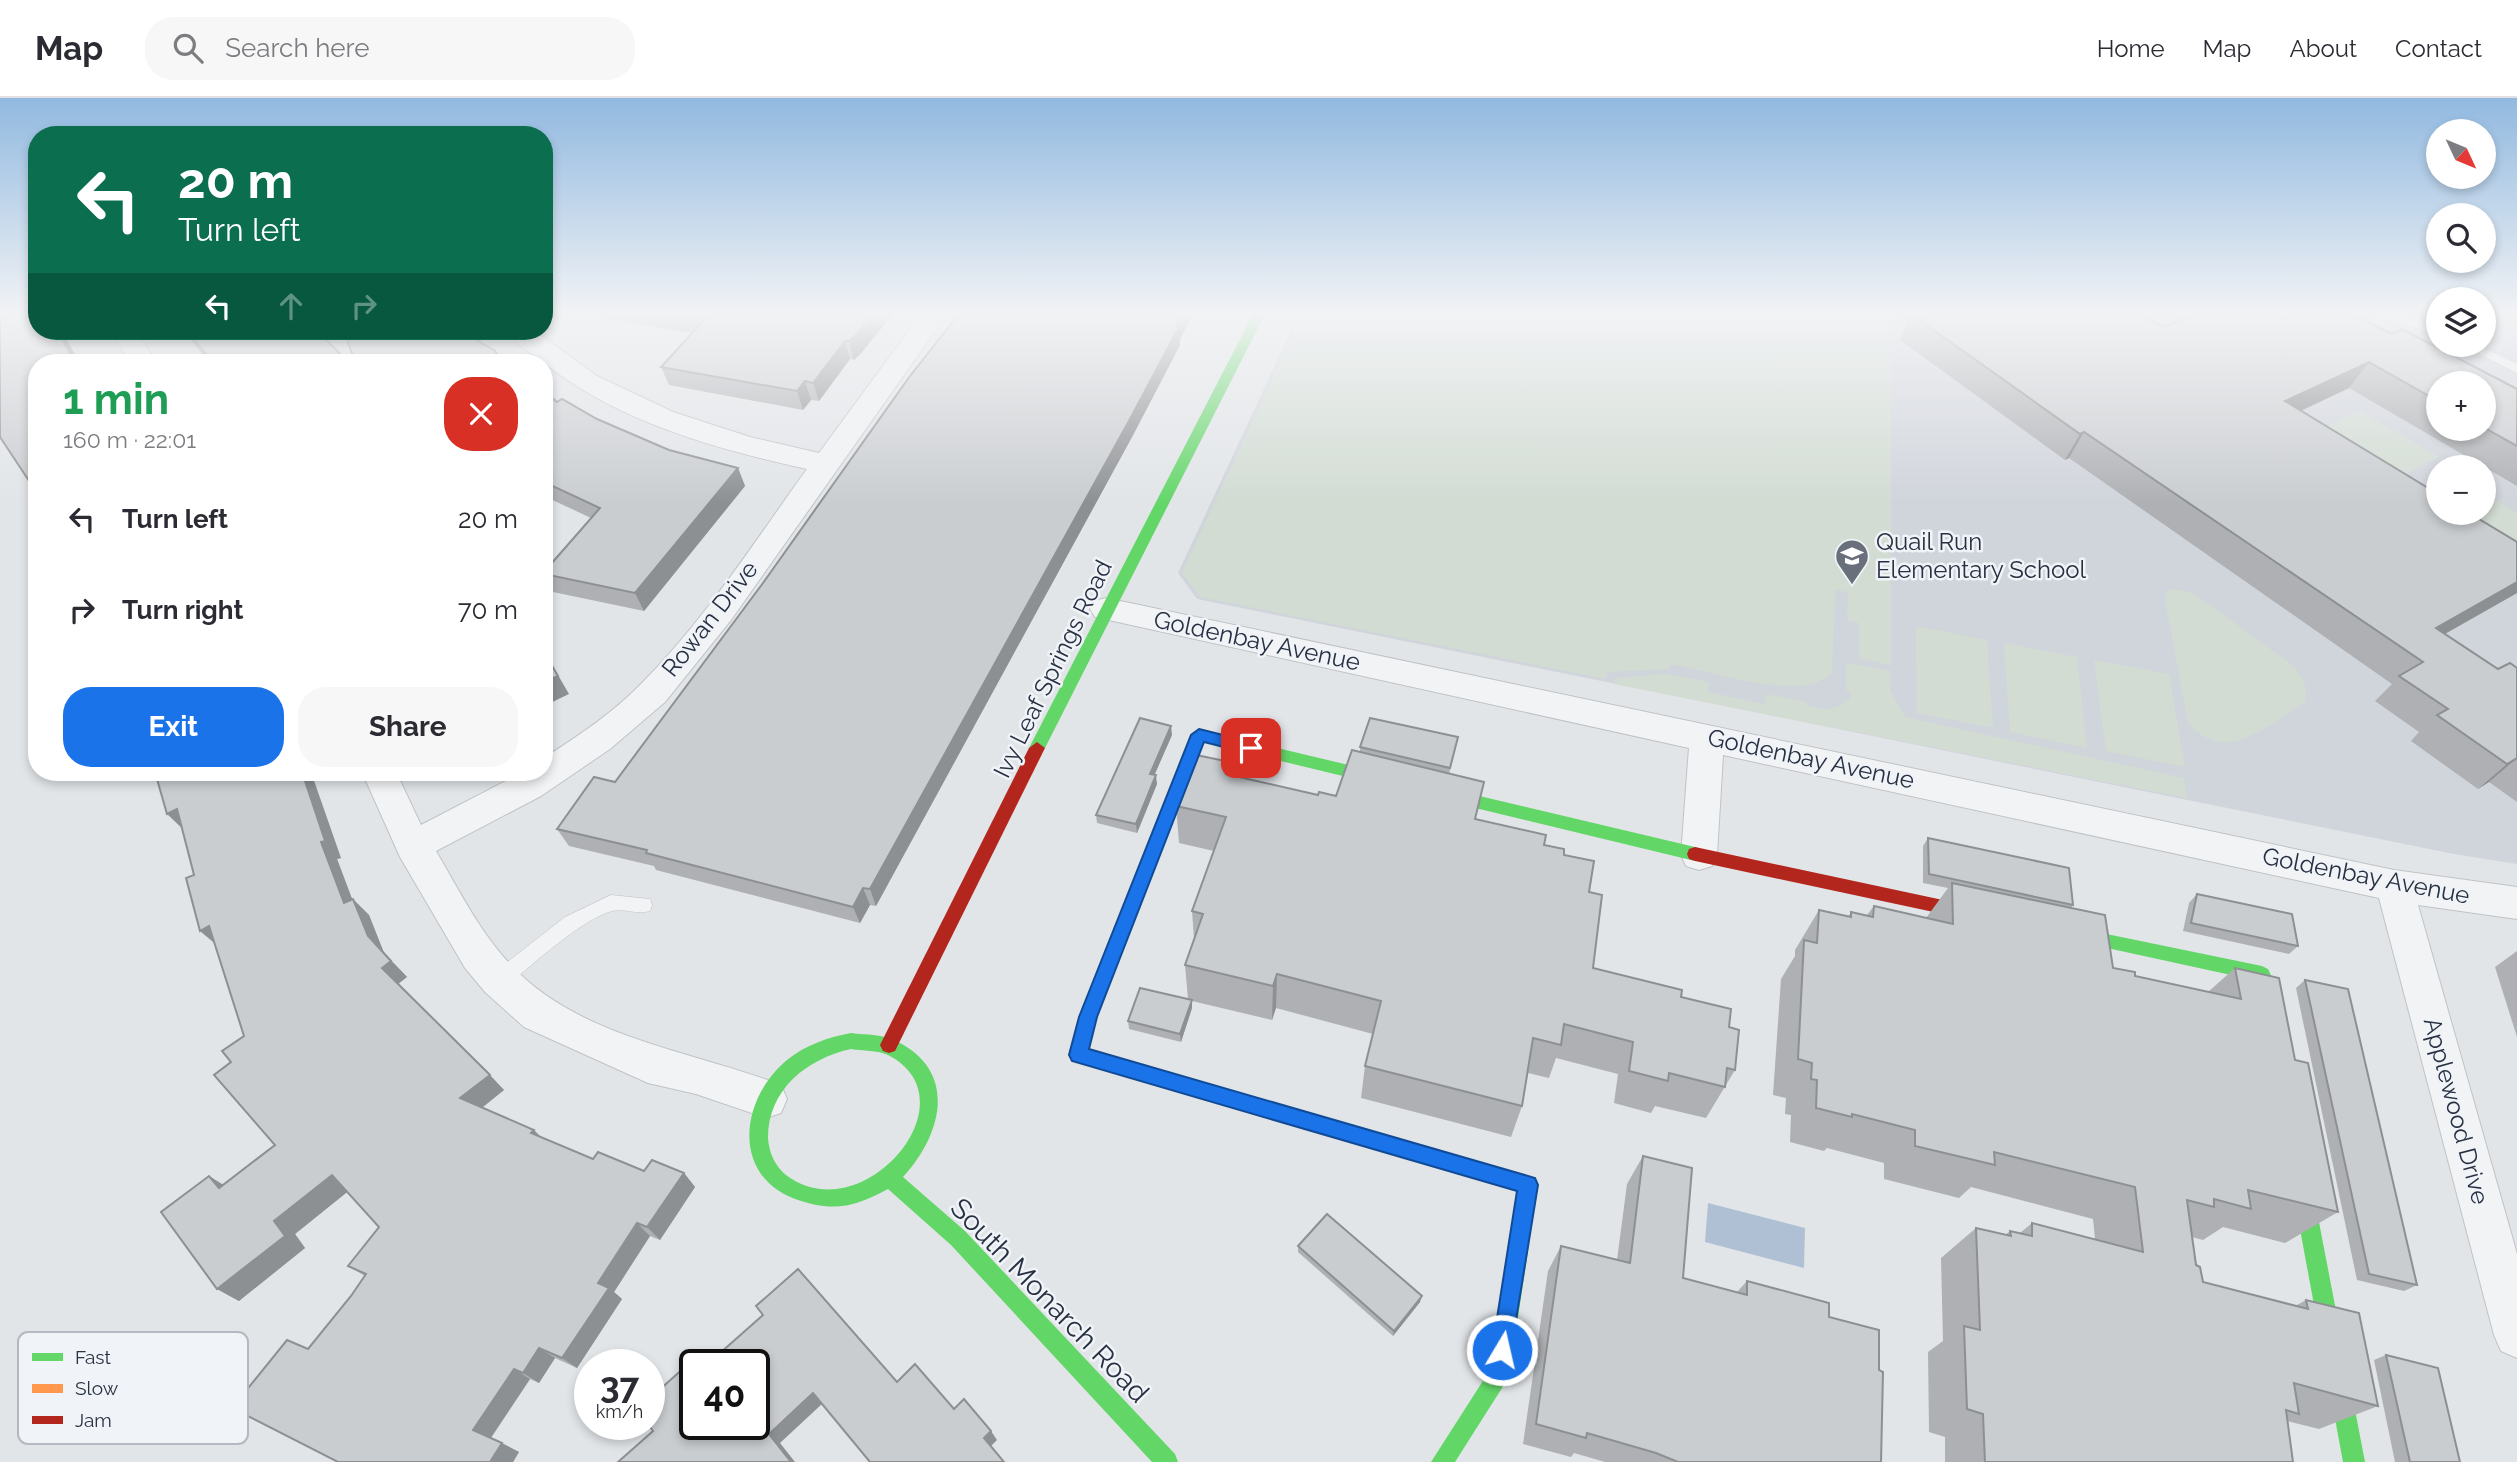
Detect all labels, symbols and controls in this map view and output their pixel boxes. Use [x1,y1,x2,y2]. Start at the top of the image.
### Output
search box [145,17,635,80]
text: Map [35,29,103,68]
icon: search [169,29,207,67]
text: Search here [225,33,370,63]
text: Home [2097,34,2165,63]
text: Map [2203,34,2251,63]
text: About [2289,34,2357,63]
text: Contact [2395,34,2482,63]
north arrow [2426,119,2496,189]
map controls [2426,119,2496,525]
text: 20 m [178,152,293,209]
icon: left [63,154,154,245]
button: search [2426,203,2496,273]
text: Turn left [178,211,300,248]
icon: left [199,287,237,325]
icon: ahead [272,287,310,325]
icon: right [345,287,383,325]
button: layers [2426,287,2496,357]
button: + [2426,371,2496,441]
text: 1 min [63,375,169,424]
button: close [444,377,518,451]
text: 160 m · 22:01 [63,426,196,453]
button: − [2426,455,2496,525]
icon: left [63,500,101,538]
text: Turn left [122,504,228,534]
text: 20 m [458,504,518,534]
place label: Quail Run Elementary School [1876,527,2087,584]
school or university icon: Quail Run Elementary School [1833,537,1871,586]
street label: Rowan Drive [655,555,764,682]
street label: Ivy Leaf Springs Road [987,555,1118,782]
icon: right [63,591,101,629]
text: Turn right [122,595,243,625]
text: 70 m [458,595,518,625]
street label: Goldenbay Avenue [1151,604,1363,677]
button: Exit [63,687,284,767]
button: Share [298,687,518,767]
pin [1221,718,1281,778]
street label: Goldenbay Avenue [1705,722,1917,795]
icon: arrive [1232,729,1270,767]
street label: Goldenbay Avenue [2260,841,2472,910]
street label: Applewood Drive [2418,1014,2495,1207]
street label: South Monarch Road [944,1191,1156,1409]
position arrow [1465,1313,1539,1387]
legend [18,1332,248,1444]
text: Fast [75,1346,111,1368]
speed limit sign: 40 [679,1349,770,1440]
text: 37 [600,1365,639,1406]
text: Slow [75,1377,119,1399]
text: km/h [596,1401,643,1422]
text: Jam [75,1409,112,1431]

